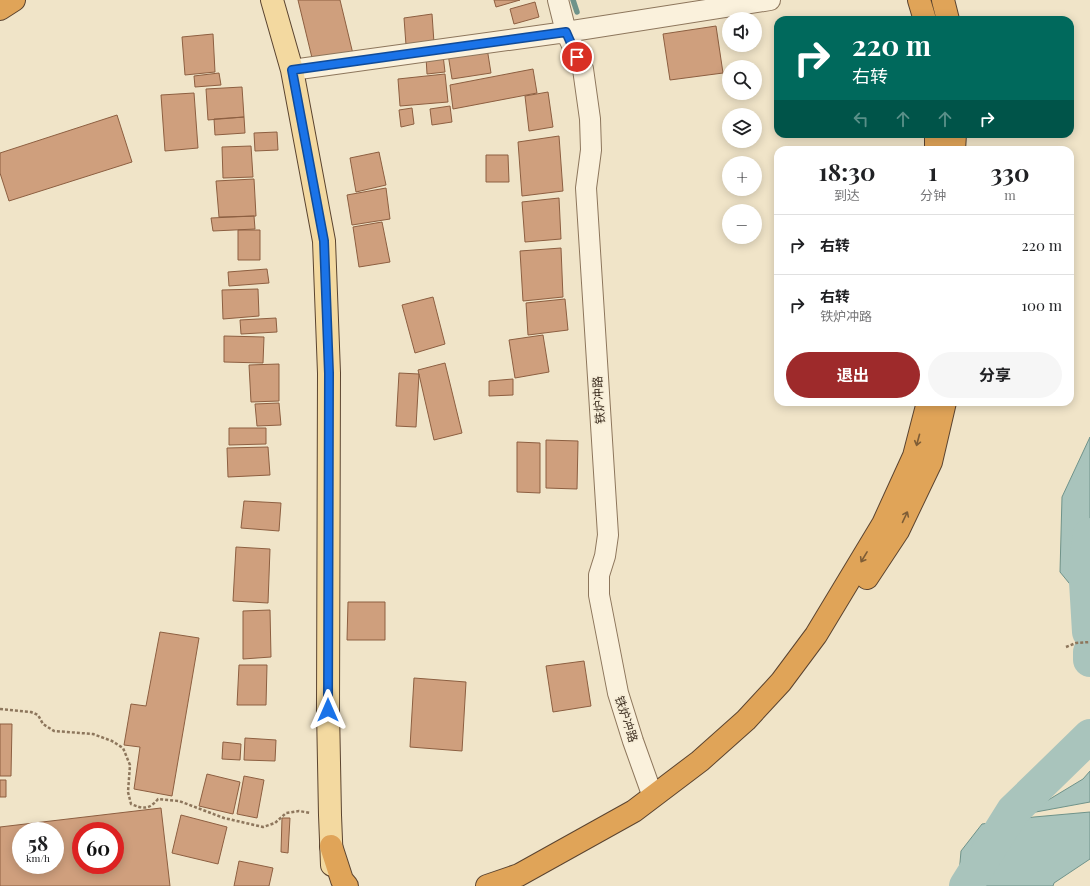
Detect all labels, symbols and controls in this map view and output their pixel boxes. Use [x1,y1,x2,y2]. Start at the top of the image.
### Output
map controls [722,12,762,244]
button: sound [722,12,762,52]
text: 220 m [852,26,931,63]
icon: right [786,32,838,84]
pin [560,40,594,74]
icon: arrive [566,46,588,68]
button: search [722,60,762,100]
text: 右转 [852,64,888,88]
button: layers [722,108,762,148]
icon: left [850,108,872,130]
icon: ahead [892,108,914,130]
icon: ahead [934,108,956,130]
icon: right [976,108,998,130]
text: 18:30 [819,155,875,187]
text: 1 [928,155,938,187]
button: + [722,156,762,196]
text: 330 [991,156,1029,188]
text: 到达 [834,186,860,203]
text: 分钟 [920,186,946,203]
text: m [1004,186,1016,203]
button: − [722,204,762,244]
icon: right [786,234,808,256]
text: 右转 [820,235,850,255]
text: 220 m [1022,235,1062,255]
text: 右转 [820,286,850,306]
icon: right [786,294,808,316]
text: 100 m [1021,295,1062,315]
text: 铁炉冲路 [820,307,872,324]
button: 退出 [786,352,920,398]
button: 分享 [928,352,1062,398]
street label: 铁炉冲路 [588,376,608,425]
one-way arrow [914,433,922,446]
one-way arrow [902,512,909,524]
one-way arrow [859,551,867,563]
position arrow [307,689,349,731]
street label: 铁炉冲路 [612,693,642,744]
speed limit sign: 60 [72,822,124,874]
text: 58 [28,829,48,856]
text: km/h [26,851,50,865]

